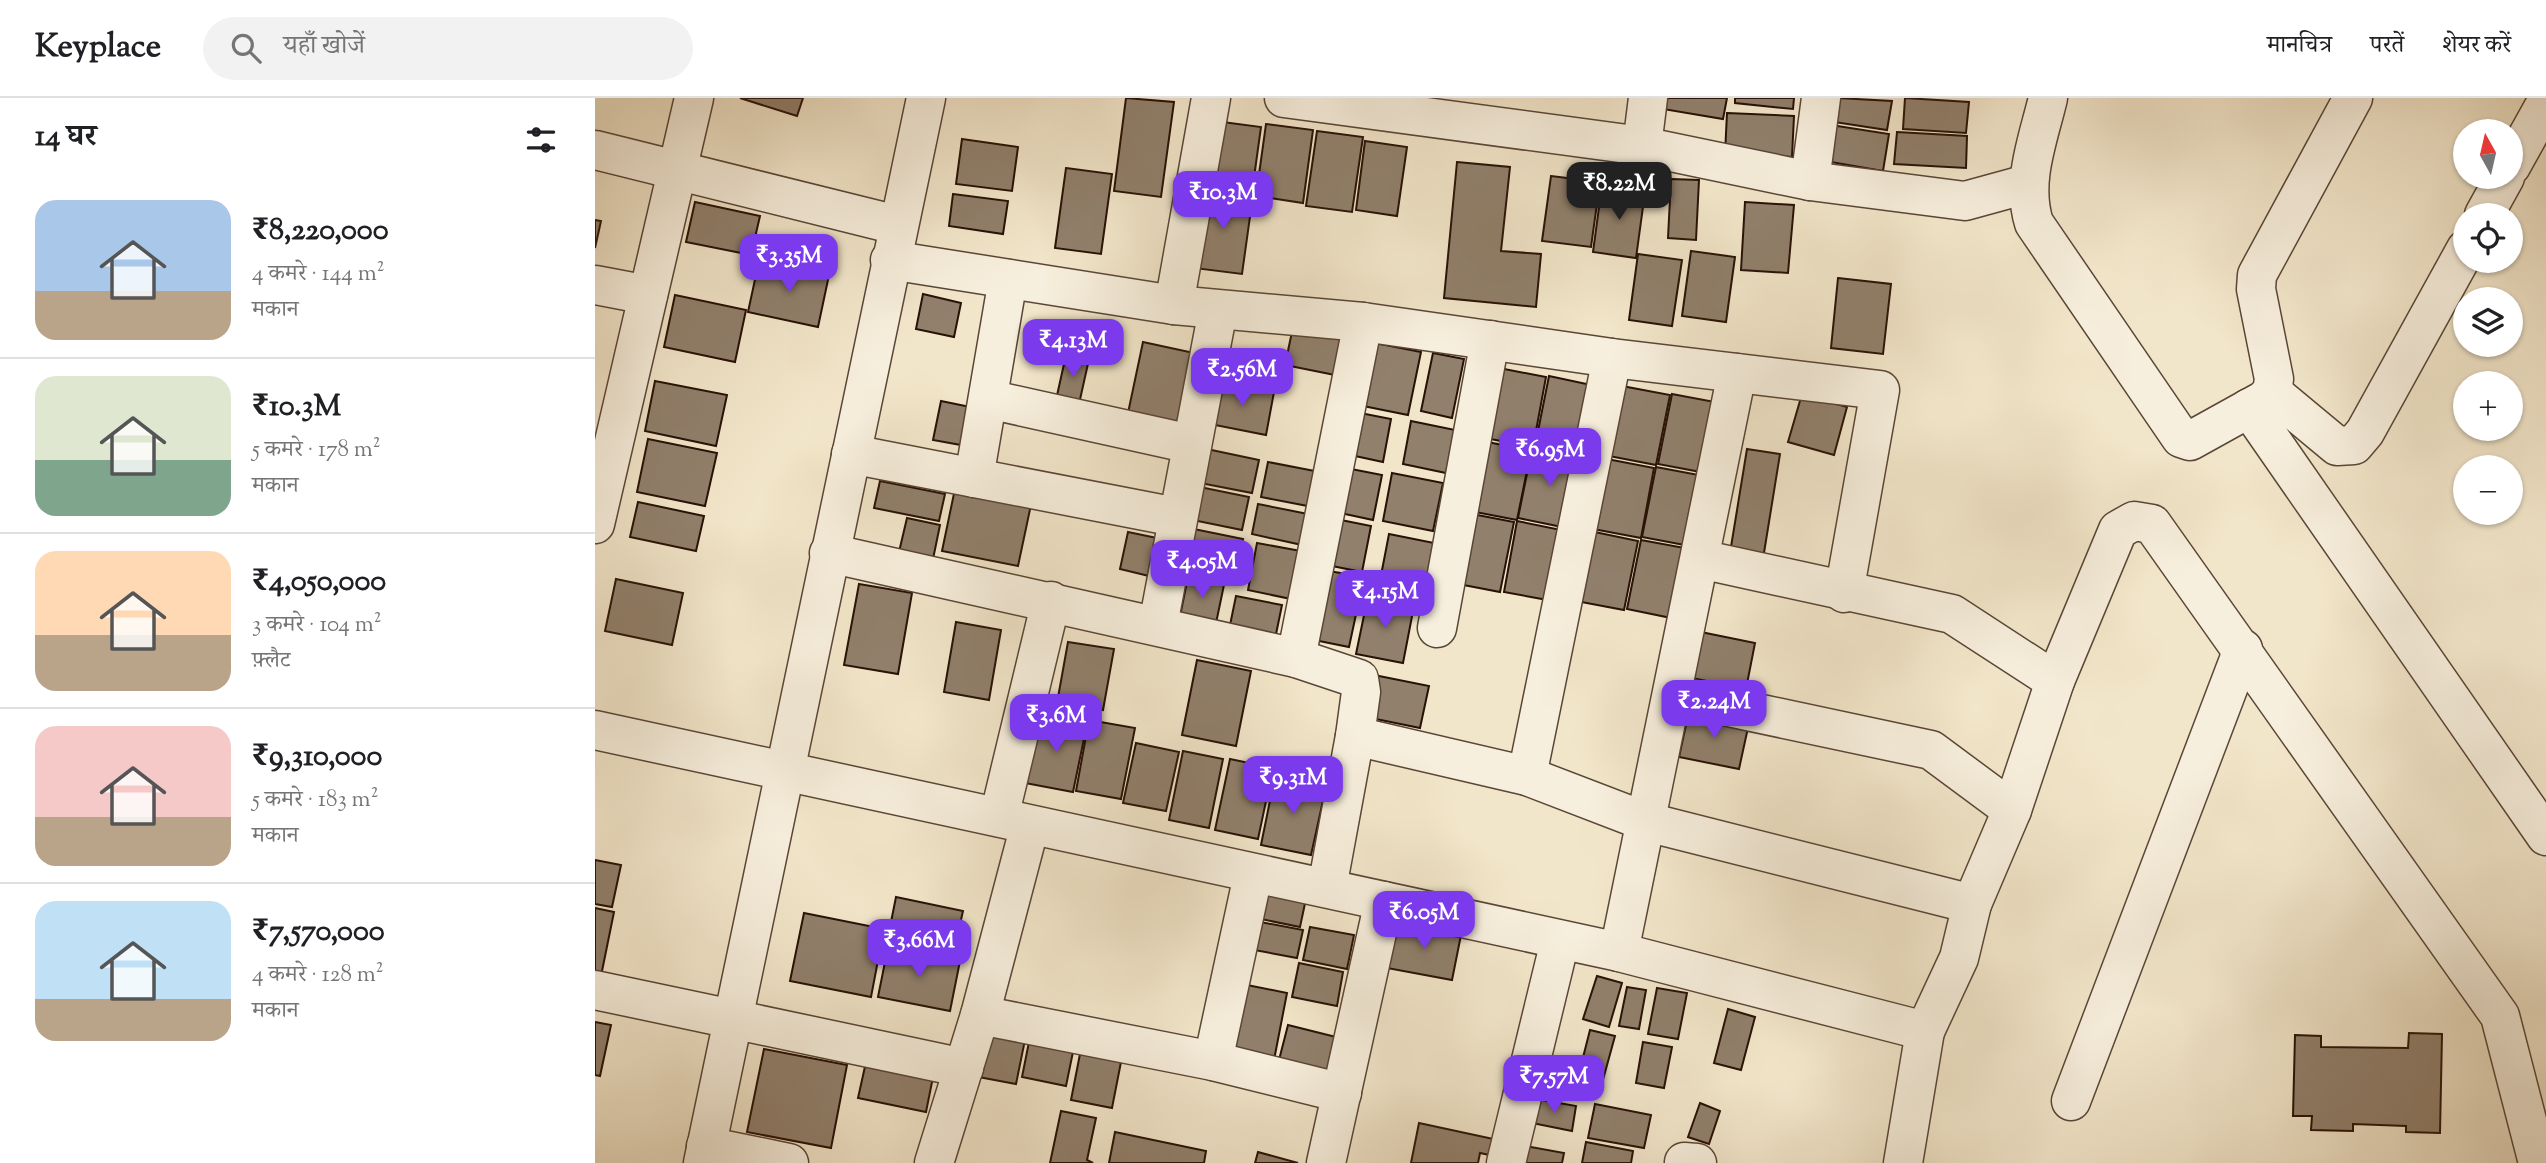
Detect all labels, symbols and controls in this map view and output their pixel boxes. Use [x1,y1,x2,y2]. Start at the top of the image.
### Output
search box [203,17,693,80]
text: Keyplace [35,24,161,72]
text: यहाँ खोजें [283,28,365,65]
icon: search [227,29,265,67]
text: मानचित्र [2267,29,2332,63]
text: परतें [2370,29,2404,63]
text: शेयर करें [2442,29,2511,63]
text: 14 घर [35,116,97,159]
north arrow [2453,119,2523,189]
map controls [2453,119,2523,525]
icon: filters [522,121,560,159]
pin: ₹8.22M [1562,162,1676,222]
text: ₹8.22M [1583,168,1655,201]
pin: ₹10.3M [1166,172,1280,231]
text: ₹10.3M [1189,177,1257,210]
button: locate [2453,203,2523,273]
text: ₹8,220,000 [252,210,389,253]
icon: home [91,228,175,312]
pin: ₹3.35M [732,234,846,294]
text: ₹3.35M [756,240,822,273]
text: 4 कमरे · 144 m² [252,258,385,291]
button: layers [2453,287,2523,357]
text: मकान [252,294,299,327]
pin: ₹4.13M [1016,320,1130,379]
text: ₹4.13M [1039,325,1107,358]
pin: ₹2.56M [1185,348,1299,408]
text: ₹2.56M [1207,354,1277,387]
button: + [2453,371,2523,441]
text: ₹10.3M [252,386,341,429]
icon: home [91,404,175,488]
pin: ₹6.95M [1493,428,1607,488]
text: 5 कमरे · 178 m² [252,434,381,467]
text: ₹6.95M [1515,434,1585,467]
button: − [2453,455,2523,525]
text: मकान [252,470,299,503]
pin: ₹4.05M [1145,540,1259,600]
text: ₹4.05M [1167,546,1237,579]
text: ₹4,050,000 [252,561,386,604]
pin: ₹4.15M [1328,570,1442,630]
text: ₹4.15M [1351,576,1419,609]
icon: home [91,579,175,663]
text: 3 कमरे · 104 m² [252,609,381,642]
text: फ़्लैट [252,645,290,678]
pin: ₹2.24M [1657,680,1771,740]
text: ₹2.24M [1677,686,1751,719]
pin: ₹3.6M [1007,694,1105,754]
text: ₹3.6M [1026,700,1086,733]
text: ₹9,310,000 [252,736,382,779]
icon: home [91,754,175,838]
pin: ₹9.31M [1236,756,1350,816]
text: ₹9.31M [1259,762,1327,795]
text: 5 कमरे · 183 m² [252,784,378,817]
text: मकान [252,820,299,853]
pin: ₹6.05M [1367,892,1481,951]
text: ₹6.05M [1389,897,1459,930]
text: ₹7,570,000 [252,911,385,954]
pin: ₹3.66M [862,920,976,979]
text: ₹3.66M [883,925,955,958]
icon: home [91,929,175,1013]
text: 4 कमरे · 128 m² [252,959,384,992]
text: मकान [252,995,299,1028]
pin: ₹7.57M [1497,1056,1611,1115]
text: ₹7.57M [1519,1061,1589,1094]

